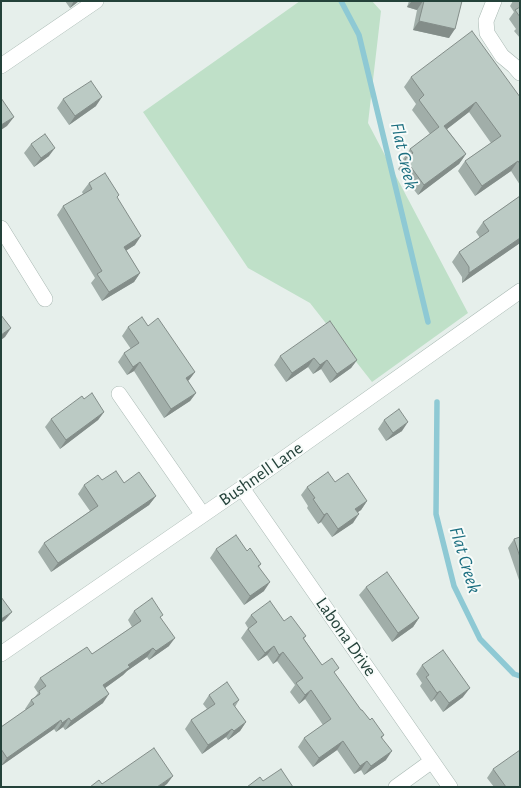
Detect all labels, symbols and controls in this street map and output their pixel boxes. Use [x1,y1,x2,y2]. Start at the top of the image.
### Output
water label: Flat Creek [385,120,423,192]
street label: Bushnell Lane [215,437,307,511]
water label: Flat Creek [444,524,486,596]
street label: Labona Drive [311,593,381,681]

